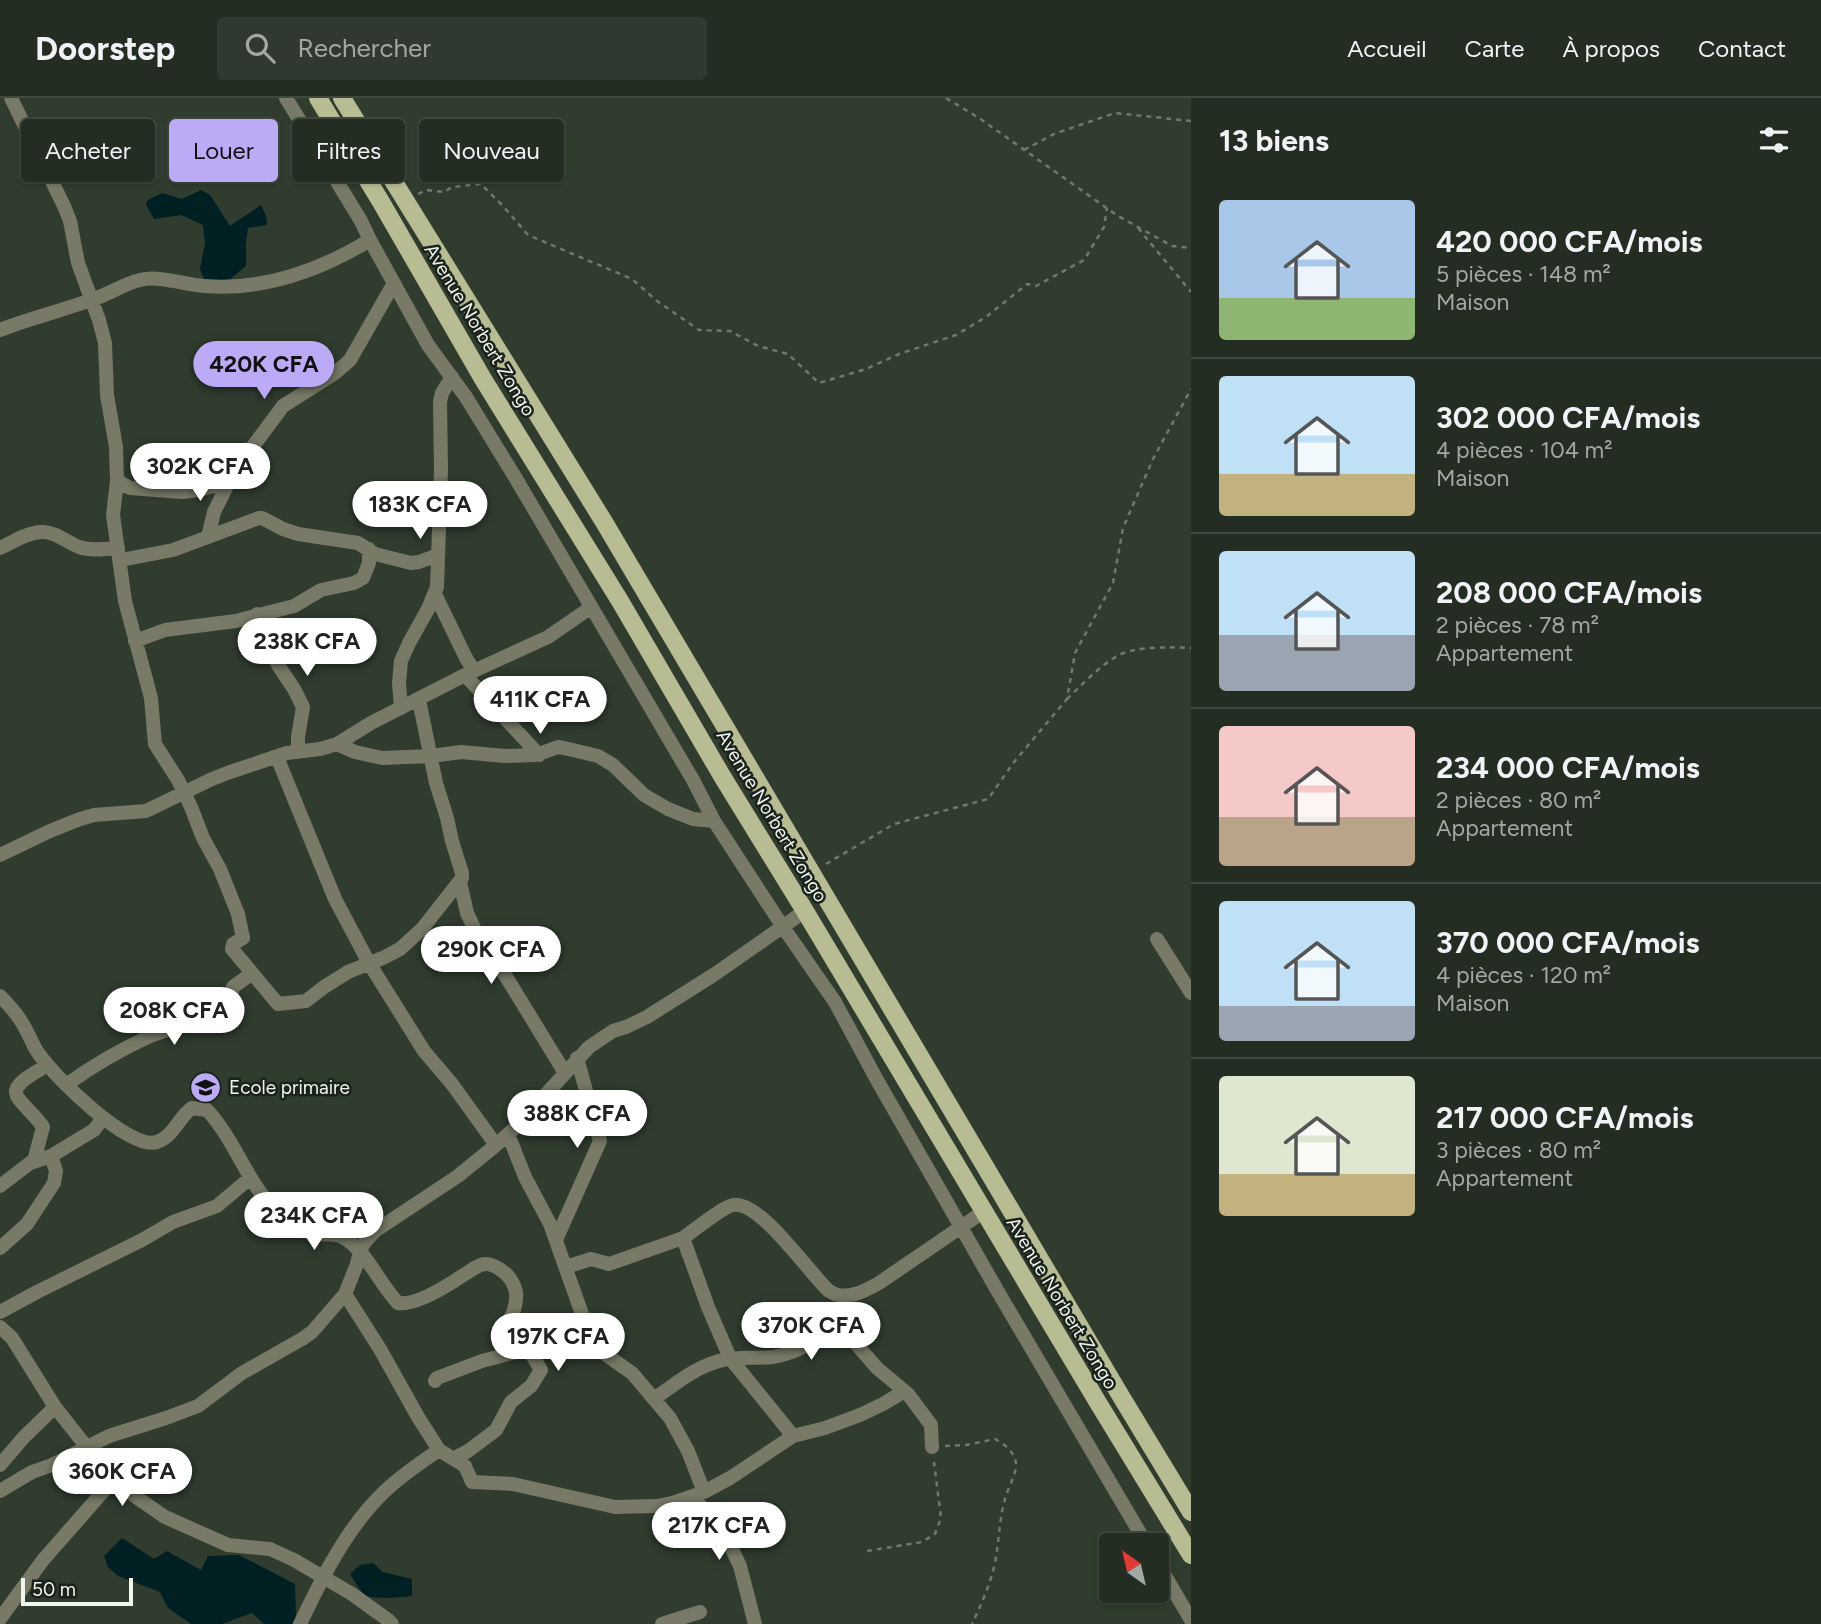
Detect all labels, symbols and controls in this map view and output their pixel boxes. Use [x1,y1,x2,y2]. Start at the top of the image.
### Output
search box [217,17,707,80]
text: Doorstep [35,29,175,68]
icon: search [241,29,279,67]
text: Rechercher [297,32,431,64]
text: Accueil [1347,34,1427,63]
text: Carte [1465,34,1524,63]
text: À propos [1562,34,1660,63]
text: Contact [1698,34,1786,63]
chip: Acheter [21,119,155,182]
chip: Louer [169,119,278,182]
chip: Filtres [292,119,405,182]
chip: Nouveau [419,119,564,182]
icon: filters [1755,121,1793,159]
text: 13 biens [1219,122,1329,159]
text: 420 000 CFA/mois [1436,223,1703,260]
icon: home [1275,228,1359,312]
street label: Avenue Norbert Zongo [419,240,541,420]
text: 5 pièces · 148 m² [1436,260,1611,288]
text: Maison [1436,288,1509,316]
pin: 420K CFA [192,342,336,401]
text: 420K CFA [209,350,319,378]
text: 302 000 CFA/mois [1436,399,1700,436]
icon: home [1275,404,1359,488]
text: 4 pièces · 104 m² [1436,436,1612,464]
pin: 302K CFA [128,444,272,503]
text: 302K CFA [146,452,254,480]
text: Maison [1436,464,1509,492]
pin: 183K CFA [348,482,492,541]
text: 183K CFA [368,490,472,518]
text: 208 000 CFA/mois [1436,574,1702,611]
icon: home [1275,579,1359,663]
text: 2 pièces · 78 m² [1436,611,1599,639]
pin: 238K CFA [235,618,379,678]
text: 238K CFA [254,627,360,655]
text: Appartement [1436,639,1573,667]
pin: 411K CFA [468,676,612,736]
text: 411K CFA [490,685,590,713]
street label: Avenue Norbert Zongo [711,726,833,906]
text: 234 000 CFA/mois [1436,749,1700,786]
icon: home [1275,754,1359,838]
text: 2 pièces · 80 m² [1436,786,1601,814]
text: Appartement [1436,814,1573,842]
text: 370 000 CFA/mois [1436,924,1700,961]
pin: 290K CFA [419,926,563,986]
icon: home [1275,929,1359,1013]
text: 290K CFA [437,935,545,963]
text: 4 pièces · 120 m² [1436,961,1611,989]
pin: 208K CFA [102,988,246,1047]
text: Maison [1436,989,1509,1017]
text: 208K CFA [120,996,228,1024]
school or university icon: Ecole primaire [189,1070,223,1104]
place label: Ecole primaire [229,1076,350,1099]
pin: 388K CFA [505,1090,649,1150]
text: 388K CFA [523,1099,631,1127]
text: 217 000 CFA/mois [1436,1099,1694,1136]
icon: home [1275,1104,1359,1188]
text: 3 pièces · 80 m² [1436,1136,1601,1164]
text: Appartement [1436,1164,1573,1192]
pin: 234K CFA [242,1192,386,1252]
text: 234K CFA [260,1201,368,1229]
street label: Avenue Norbert Zongo [1001,1213,1123,1393]
pin: 370K CFA [739,1302,883,1362]
text: 370K CFA [757,1311,865,1339]
pin: 197K CFA [486,1314,630,1373]
text: 197K CFA [507,1322,609,1350]
pin: 360K CFA [50,1448,194,1508]
text: 360K CFA [68,1457,176,1485]
pin: 217K CFA [647,1502,791,1562]
text: 217K CFA [668,1511,770,1539]
north arrow [1099,1533,1169,1603]
map controls [1099,1533,1169,1603]
scale bar [21,1575,133,1607]
text: 50 m [32,1578,76,1601]

